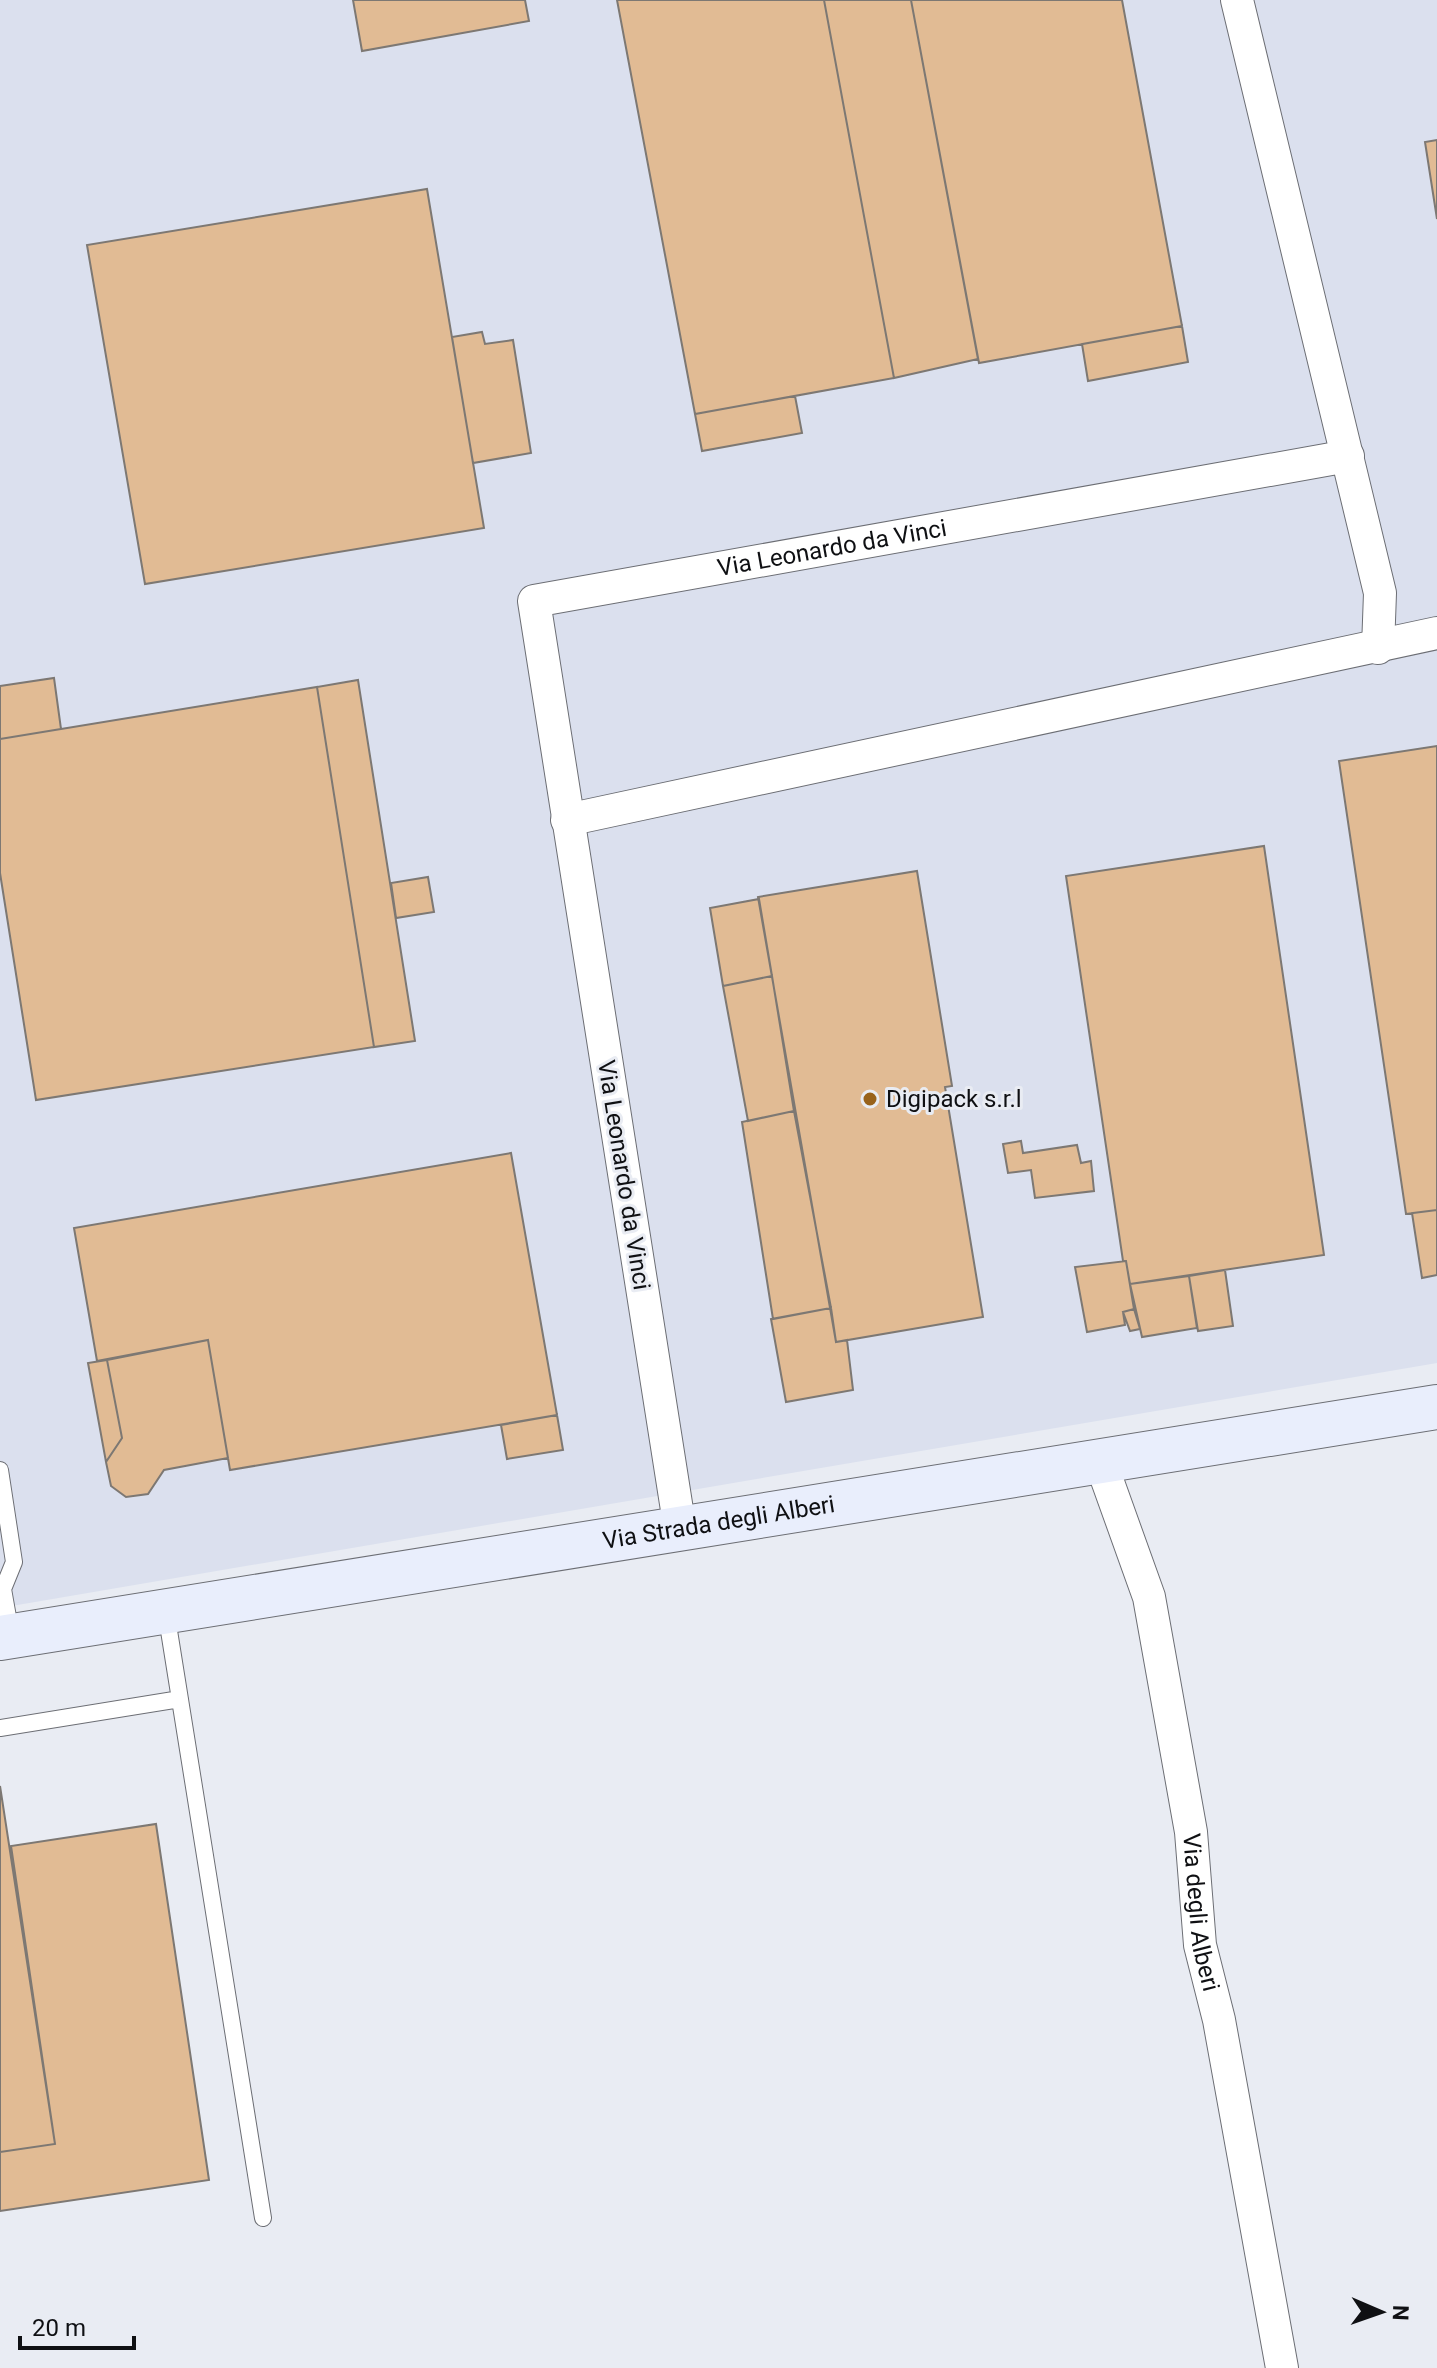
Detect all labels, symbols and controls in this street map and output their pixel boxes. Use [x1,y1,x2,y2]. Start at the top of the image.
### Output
street label: Via Leonardo da Vinci [715,514,949,582]
street label: Via Leonardo da Vinci [592,1058,656,1292]
place label: Digipack s.r.l [886,1085,1022,1113]
marker: Digipack s.r.l [861,1090,879,1108]
street label: Via Strada degli Alberi [601,1490,837,1555]
street label: Via degli Alberi [1177,1832,1225,1994]
north arrow [1341,2272,1421,2352]
scale bar [20,2300,134,2350]
text: N [1388,2304,1413,2321]
text: 20 m [32,2314,86,2342]

